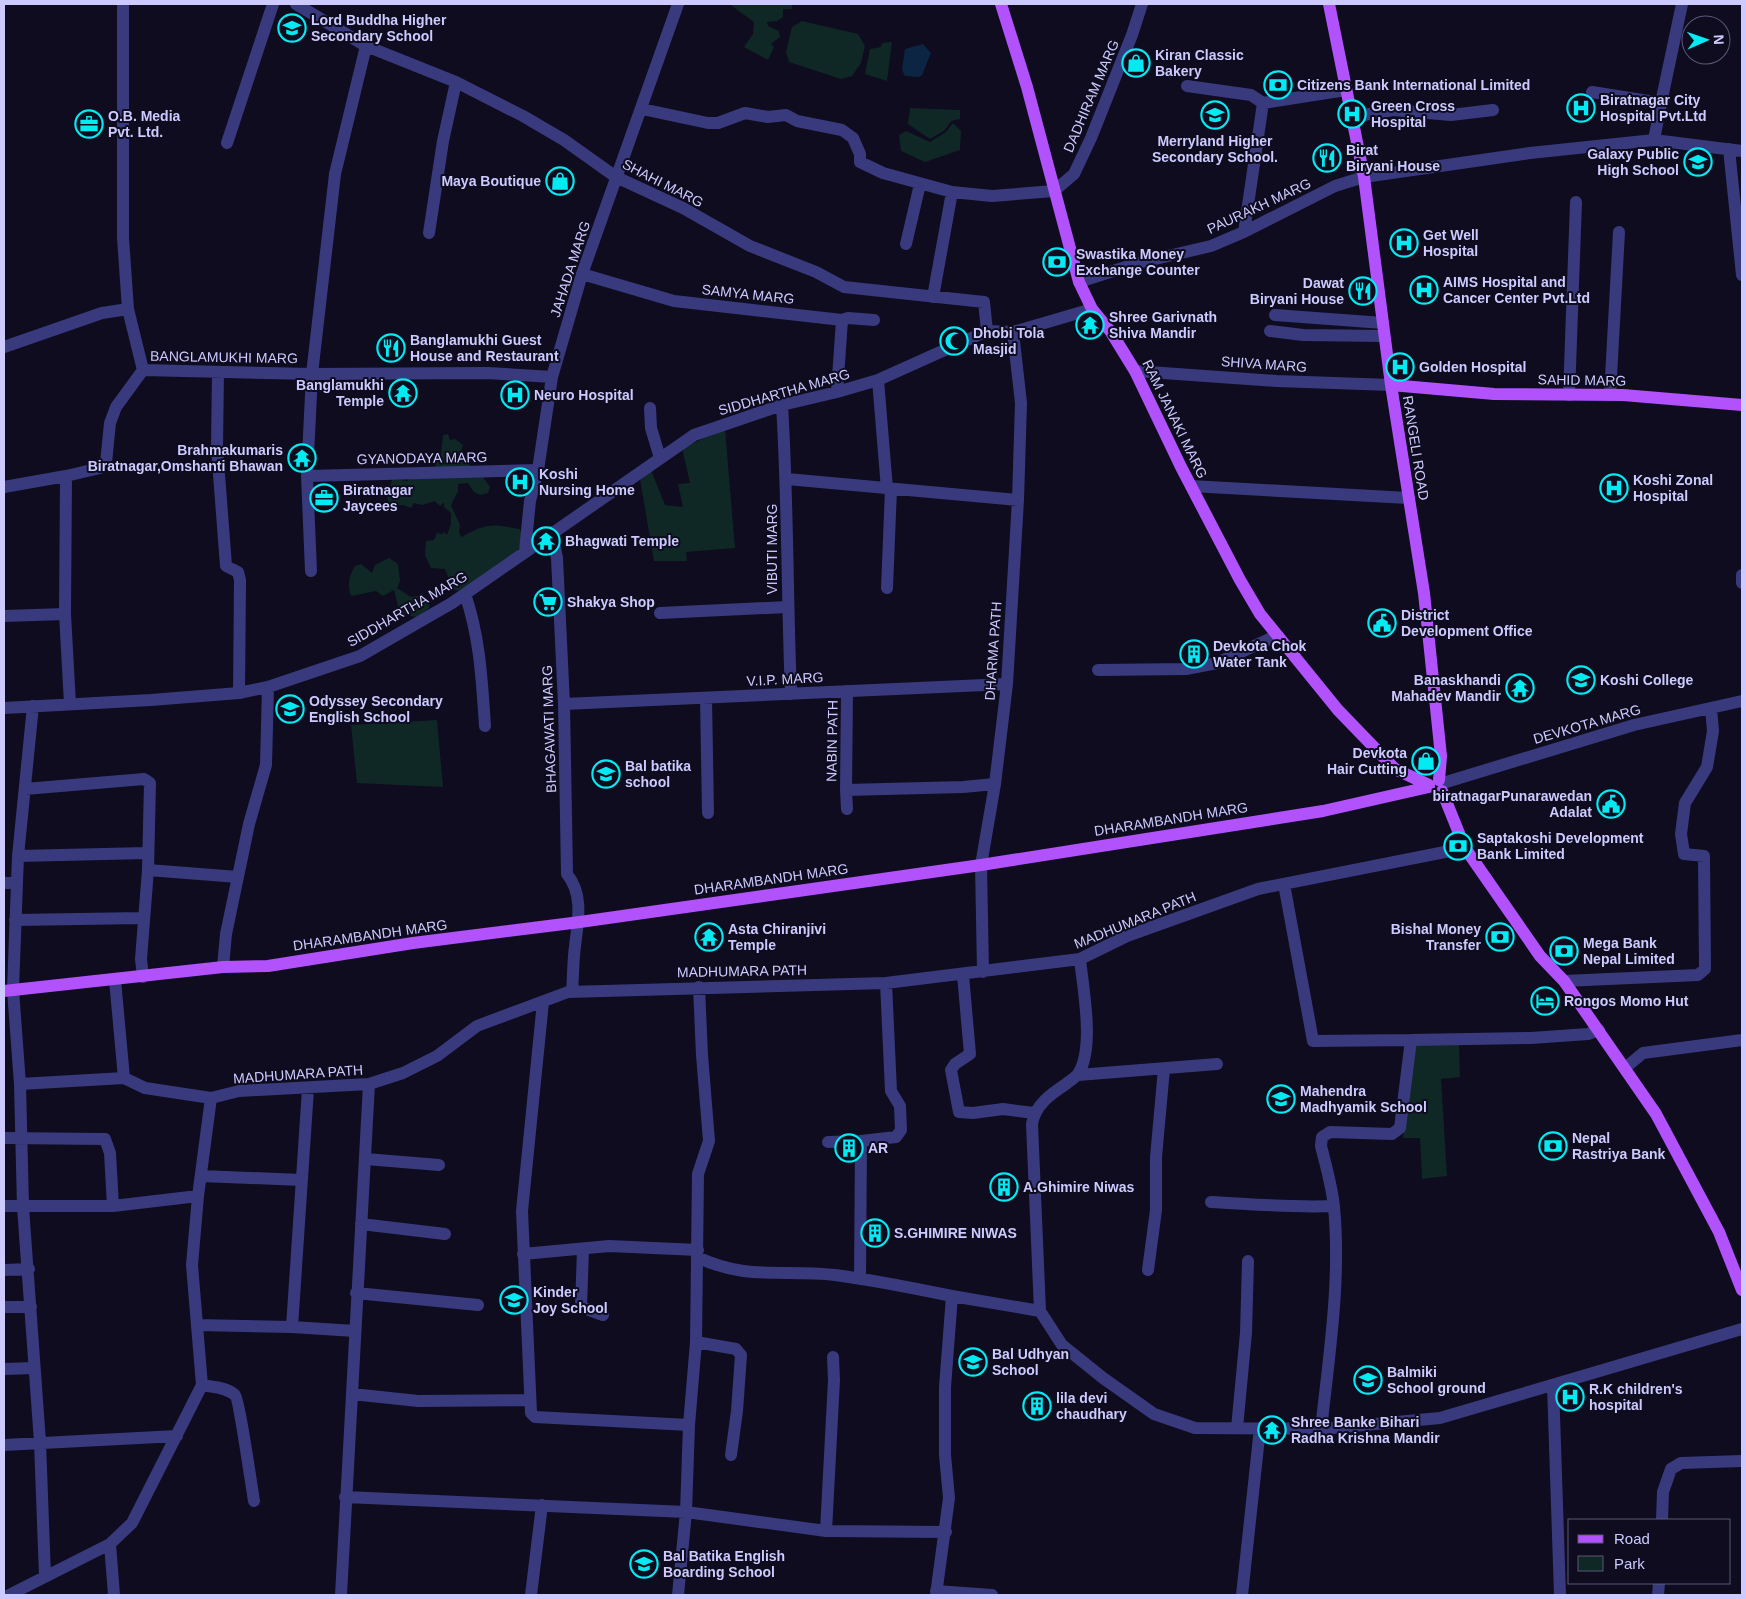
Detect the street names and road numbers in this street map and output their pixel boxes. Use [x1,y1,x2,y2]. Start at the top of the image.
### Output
street label: DADHIRAM MARG [1060,37,1122,155]
street label: SHAHI MARG [620,156,706,210]
street label: PAURAKH MARG [1205,175,1313,237]
street label: JAHADA MARG [547,219,593,319]
street label: SAMYA MARG [701,281,795,307]
street label: BANGLAMUKHI MARG [150,348,298,366]
street label: SHIVA MARG [1220,353,1308,375]
street label: RAM JANAKI MARG [1139,357,1211,481]
street label: SIDDHARTHA MARG [716,366,852,418]
street label: SAHID MARG [1538,371,1626,389]
street label: RANGELI ROAD [1400,394,1432,502]
street label: GYANODAYA MARG [357,449,487,467]
street label: VIBUTI MARG [764,503,780,595]
street label: SIDDHARTHA MARG [344,568,470,650]
street label: DHARMA PATH [982,601,1004,701]
street label: BHAGAWATI MARG [539,665,559,793]
street label: V.I.P. MARG [746,669,824,689]
street label: NABIN PATH [823,700,841,782]
street label: DEVKOTA MARG [1531,701,1643,747]
street label: DHARAMBANDH MARG [1093,799,1249,839]
street label: DHARAMBANDH MARG [693,860,849,898]
street label: MADHUMARA PATH [1072,888,1198,952]
street label: DHARAMBANDH MARG [292,916,448,954]
street label: MADHUMARA PATH [677,962,807,980]
street label: MADHUMARA PATH [233,1061,363,1087]

